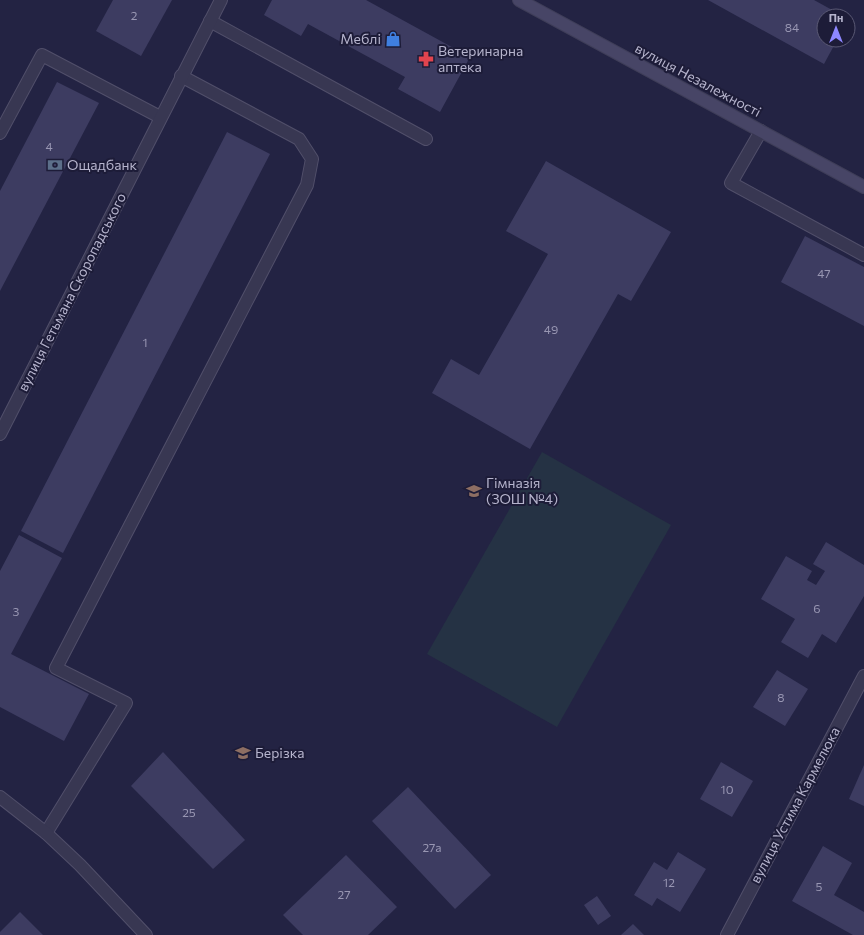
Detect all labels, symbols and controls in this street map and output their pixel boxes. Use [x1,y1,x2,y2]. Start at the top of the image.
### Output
house number: 2 [131,8,138,22]
north arrow [816,8,856,48]
text: Пн [829,11,843,24]
house number: 84 [785,20,799,34]
place label: Меблі [340,30,381,47]
shop icon: Меблі [384,30,402,48]
street label: вулиця Незалежності [632,39,764,120]
place label: Ветеринарна аптека [438,42,523,75]
pharmacy icon: Ветеринарна аптека [417,50,435,68]
house number: 4 [45,139,53,153]
bank icon: Ощадбанк [46,156,64,174]
place label: Ощадбанк [67,156,137,173]
street label: вулиця Гетьмана Скоропадського [14,190,129,394]
house number: 47 [817,266,831,280]
house number: 49 [544,322,558,336]
house number: 1 [142,335,148,349]
place label: Гімназія (ЗОШ №4) [486,474,558,507]
school or university icon: Гімназія (ЗОШ №4) [465,482,483,500]
house number: 6 [813,601,821,615]
house number: 3 [13,604,20,618]
house number: 8 [777,690,785,704]
street label: вулиця Устима Кармелюка [746,724,843,886]
school or university icon: Берізка [234,744,252,762]
place label: Берізка [255,744,304,761]
house number: 10 [721,782,734,796]
house number: 25 [182,805,196,819]
house number: 27а [423,840,441,854]
house number: 12 [663,875,675,889]
house number: 5 [816,879,823,893]
house number: 27 [338,887,350,901]

